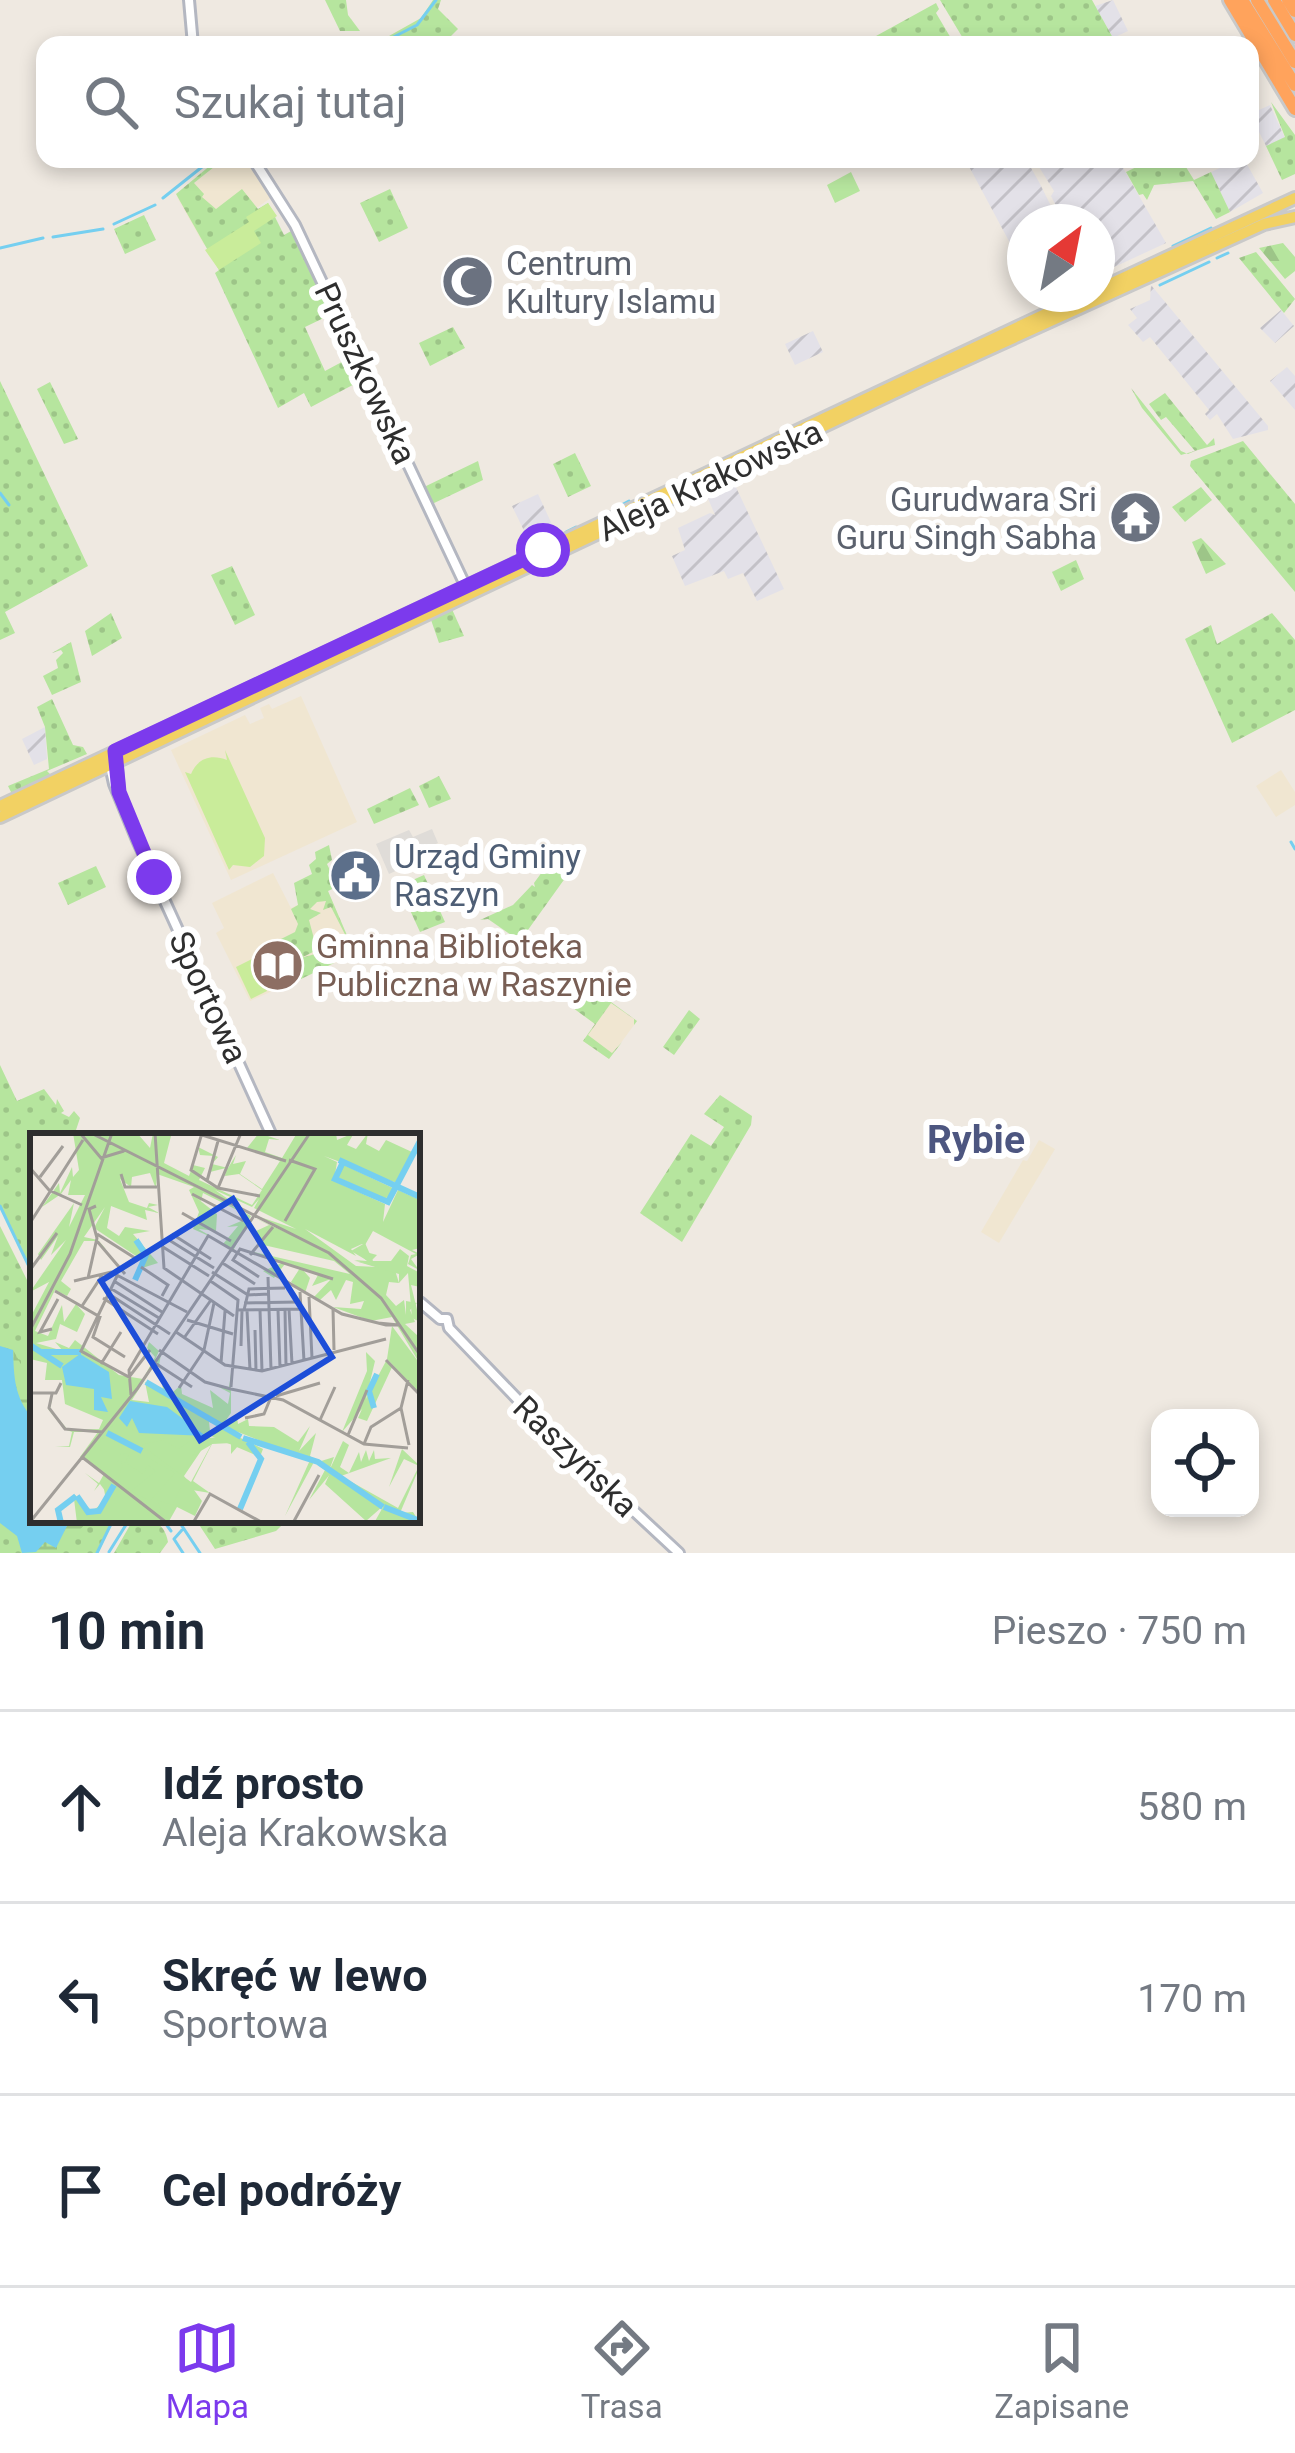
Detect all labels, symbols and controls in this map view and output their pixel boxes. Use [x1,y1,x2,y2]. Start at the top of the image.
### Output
search box [36,36,1259,168]
icon: search [78,69,144,135]
text: Szukaj tutaj [174,76,407,129]
north arrow [1007,204,1115,312]
place label: Centrum Kultury Islamu [506,244,716,321]
mosque icon: Centrum Kultury Islamu [439,254,495,310]
street label: Pruszkowska [307,276,425,470]
street label: Aleja Krakowska [592,412,828,549]
place label: Gurudwara Sri Guru Singh Sabha [836,480,1097,557]
temple icon: Gurudwara Sri Guru Singh Sabha [1108,490,1164,546]
route start [516,523,570,577]
place label: Urząd Gminy Raszyn [394,837,581,914]
public building icon: Urząd Gminy Raszyn [327,847,383,903]
route end [127,850,181,904]
street label: Sportowa [161,925,256,1069]
place label: Gminna Biblioteka Publiczna w Raszynie [316,927,632,1004]
library icon: Gminna Biblioteka Publiczna w Raszynie [249,937,305,993]
district label: Rybie [927,1117,1025,1163]
inset map [30,1133,420,1523]
street label: Raszyńska [506,1388,646,1525]
map controls [1151,1409,1259,1517]
button: locate [1151,1409,1259,1517]
text: 10 min [48,1602,205,1661]
text: Pieszo · 750 m [992,1608,1247,1654]
text: Idź prosto [162,1757,364,1810]
icon: ahead [48,1774,114,1840]
text: 580 m [1137,1784,1247,1830]
text: Aleja Krakowska [162,1810,448,1856]
text: Skręć w lewo [162,1949,428,2002]
icon: left [48,1966,114,2032]
text: 170 m [1137,1976,1247,2022]
text: Sportowa [162,2002,329,2048]
icon: arrive [48,2158,114,2224]
text: Cel podróży [162,2164,401,2217]
tab: Mapa [166,2315,249,2426]
tab: Trasa [581,2315,663,2426]
tab: Zapisane [994,2315,1129,2426]

